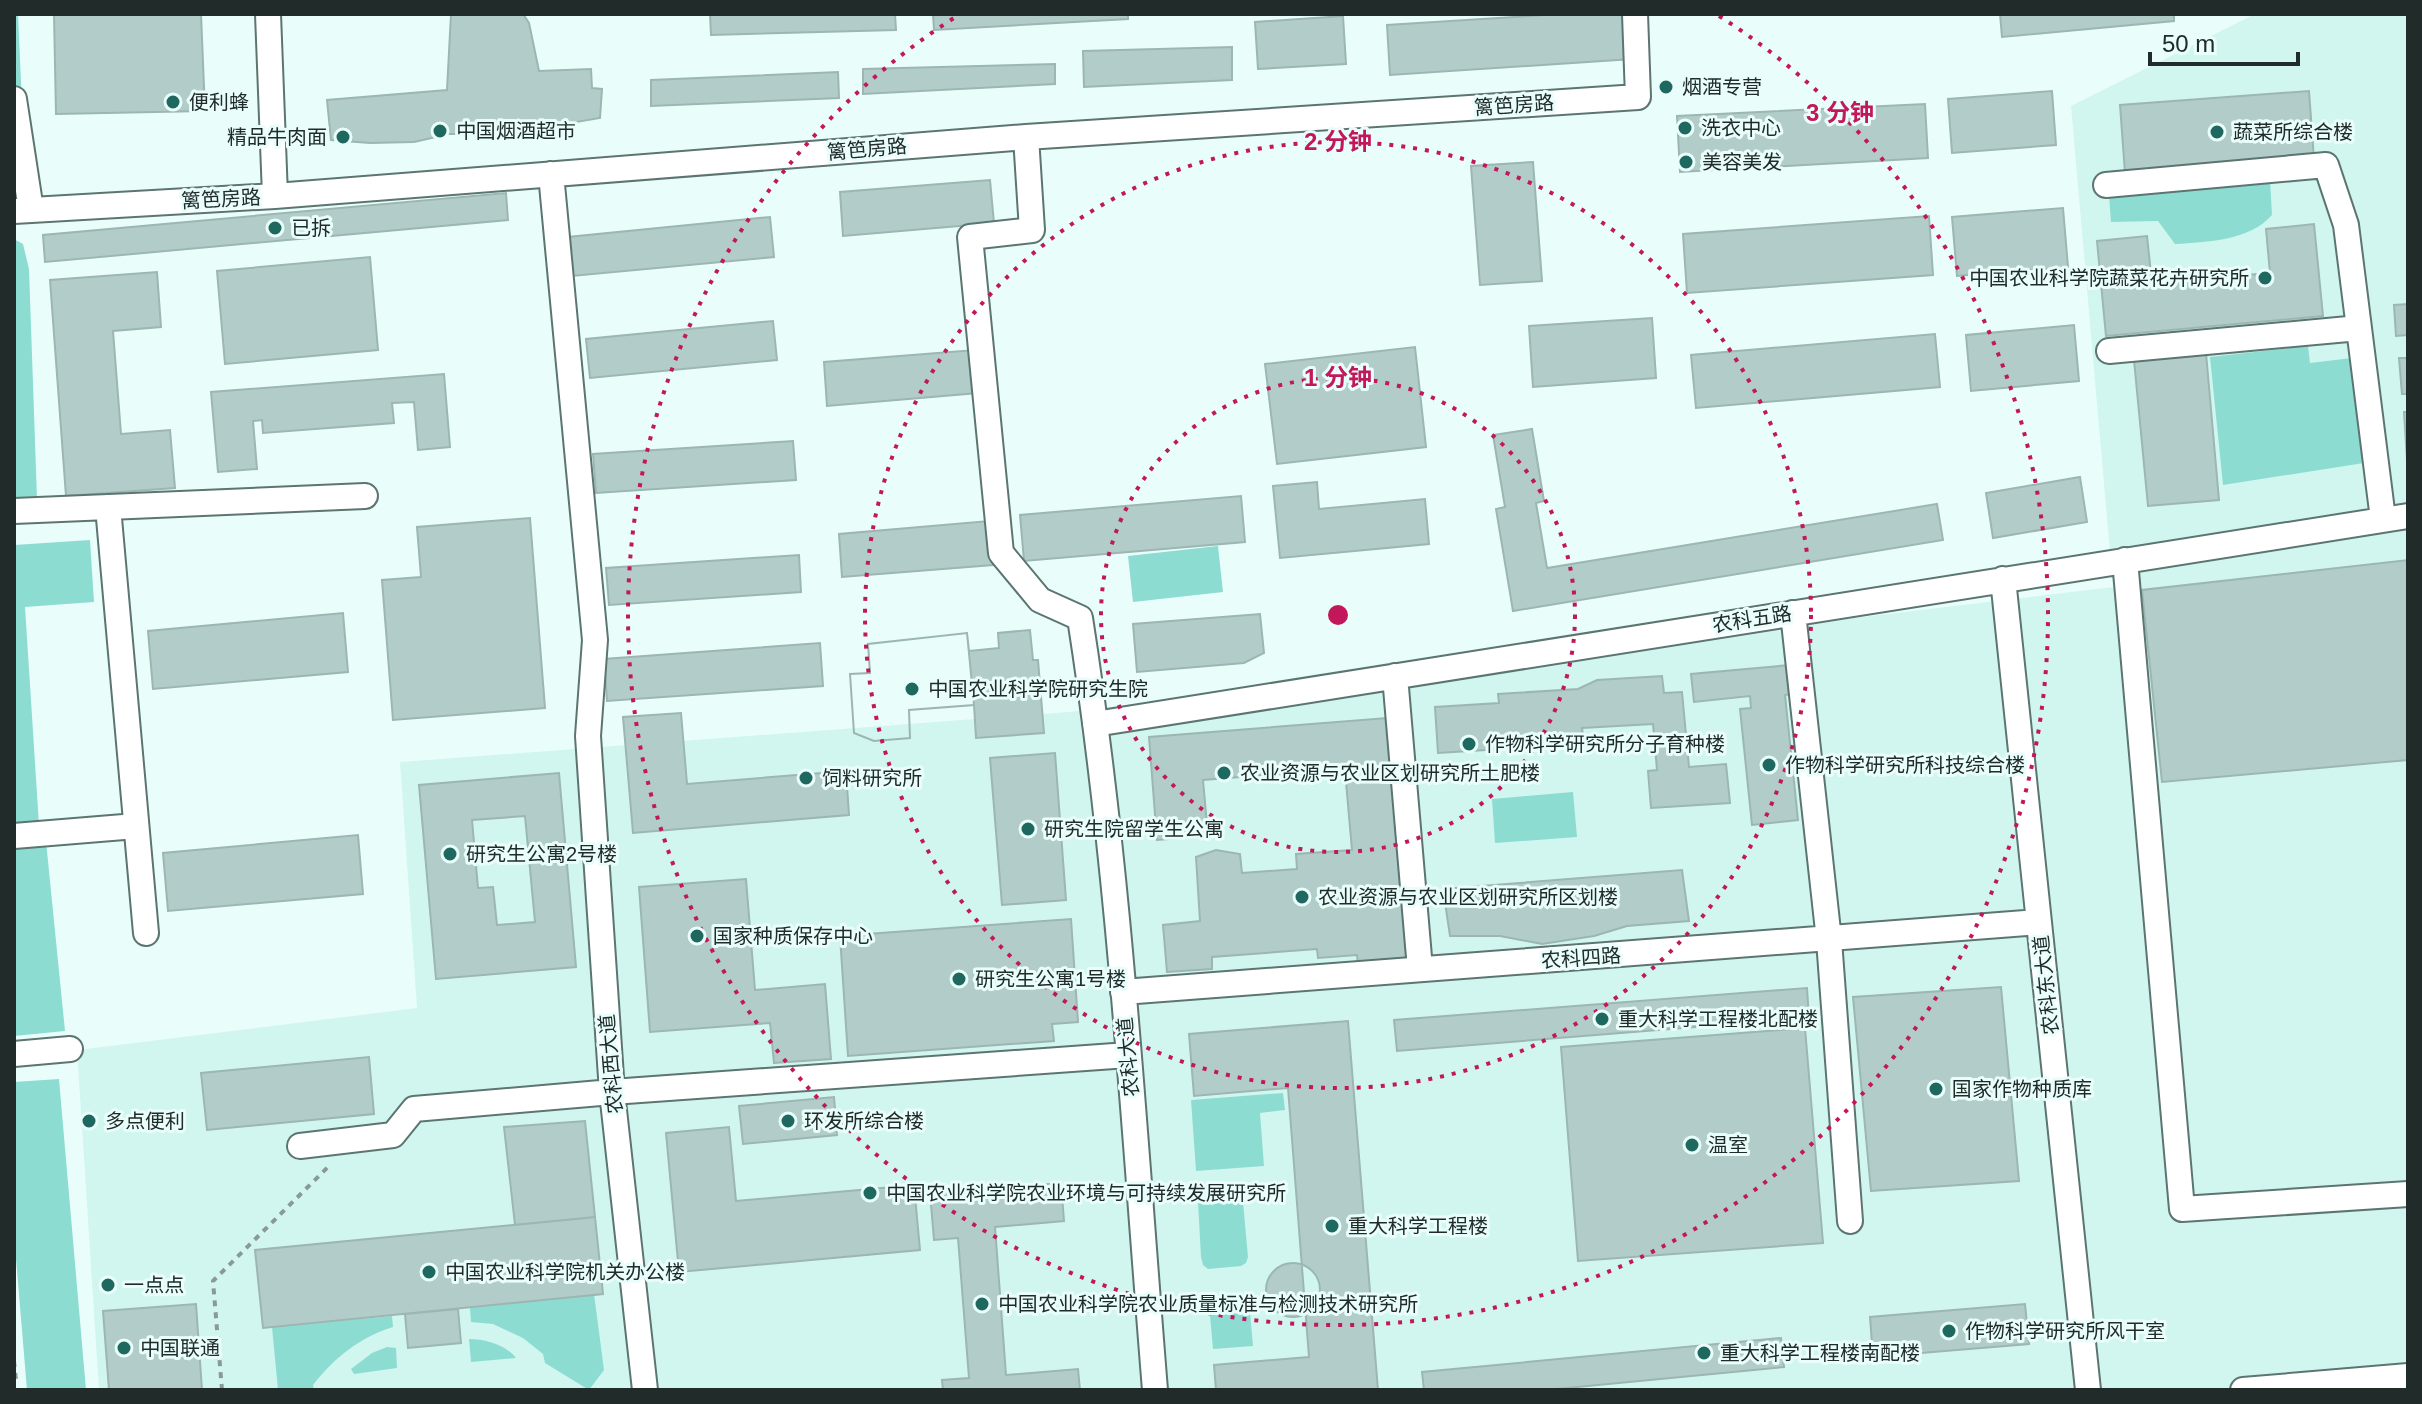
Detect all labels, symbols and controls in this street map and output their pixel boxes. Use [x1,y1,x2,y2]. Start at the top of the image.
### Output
scale bar [2150,16,2298,66]
text: 50 m [2162,30,2215,57]
place label: 烟酒专营 [1682,76,1762,98]
marker: 烟酒专营 [1657,78,1675,96]
place label: 便利蜂 [189,91,249,113]
street label: 篱笆房路 [1473,91,1555,119]
marker: 便利蜂 [164,93,182,111]
text: 3 分钟 [1806,99,1874,126]
place label: 洗衣中心 [1701,117,1781,139]
marker: 洗衣中心 [1676,119,1694,137]
place label: 中国烟酒超市 [456,120,576,142]
place label: 蔬菜所综合楼 [2233,121,2353,143]
marker: 中国烟酒超市 [431,122,449,140]
marker: 蔬菜所综合楼 [2208,123,2226,141]
place label: 精品牛肉面 [227,126,327,148]
marker: 精品牛肉面 [334,128,352,146]
text: 2 分钟 [1304,128,1372,155]
street label: 篱笆房路 [826,135,908,163]
place label: 美容美发 [1702,151,1782,173]
marker: 美容美发 [1677,153,1695,171]
street label: 篱笆房路 [180,186,262,212]
place label: 已拆 [291,217,331,239]
marker: 已拆 [266,219,284,237]
place label: 中国农业科学院蔬菜花卉研究所 [1969,267,2249,289]
marker: 中国农业科学院蔬菜花卉研究所 [2256,269,2274,287]
text: 1 分钟 [1304,364,1372,391]
centre of rings [1324,601,1352,629]
street label: 农科五路 [1711,602,1793,636]
place label: 中国农业科学院研究生院 [928,678,1148,700]
marker: 中国农业科学院研究生院 [903,680,921,698]
place label: 作物科学研究所分子育种楼 [1485,733,1725,755]
marker: 作物科学研究所分子育种楼 [1460,735,1478,753]
place label: 作物科学研究所科技综合楼 [1785,754,2025,776]
marker: 作物科学研究所科技综合楼 [1760,756,1778,774]
place label: 农业资源与农业区划研究所土肥楼 [1240,762,1540,784]
marker: 农业资源与农业区划研究所土肥楼 [1215,764,1233,782]
place label: 饲料研究所 [822,767,922,789]
marker: 饲料研究所 [797,769,815,787]
place label: 研究生院留学生公寓 [1044,818,1224,840]
marker: 研究生院留学生公寓 [1019,820,1037,838]
place label: 研究生公寓2号楼 [466,843,617,865]
marker: 研究生公寓2号楼 [441,845,459,863]
place label: 农业资源与农业区划研究所区划楼 [1318,886,1618,908]
marker: 农业资源与农业区划研究所区划楼 [1293,888,1311,906]
place label: 国家种质保存中心 [713,925,873,947]
marker: 国家种质保存中心 [688,927,706,945]
street label: 农科东大道 [2030,934,2062,1036]
street label: 农科四路 [1540,944,1622,972]
place label: 研究生公寓1号楼 [975,968,1126,990]
marker: 研究生公寓1号楼 [950,970,968,988]
place label: 重大科学工程楼北配楼 [1618,1008,1818,1030]
marker: 重大科学工程楼北配楼 [1593,1010,1611,1028]
street label: 农科西大道 [596,1013,626,1115]
street label: 农科大道 [1114,1016,1142,1098]
place label: 国家作物种质库 [1952,1078,2092,1100]
marker: 国家作物种质库 [1927,1080,1945,1098]
place label: 多点便利 [105,1110,185,1132]
place label: 环发所综合楼 [804,1110,924,1132]
marker: 多点便利 [80,1112,98,1130]
marker: 环发所综合楼 [779,1112,797,1130]
place label: 温室 [1708,1134,1748,1156]
marker: 温室 [1683,1136,1701,1154]
place label: 中国农业科学院农业环境与可持续发展研究所 [886,1182,1286,1204]
marker: 中国农业科学院农业环境与可持续发展研究所 [861,1184,879,1202]
place label: 重大科学工程楼 [1348,1215,1488,1237]
marker: 重大科学工程楼 [1323,1217,1341,1235]
place label: 中国农业科学院机关办公楼 [445,1261,685,1283]
marker: 中国农业科学院机关办公楼 [420,1263,438,1281]
place label: 一点点 [124,1274,184,1296]
marker: 一点点 [99,1276,117,1294]
place label: 中国农业科学院农业质量标准与检测技术研究所 [998,1293,1418,1315]
marker: 中国农业科学院农业质量标准与检测技术研究所 [973,1295,991,1313]
place label: 作物科学研究所风干室 [1965,1320,2165,1342]
marker: 作物科学研究所风干室 [1940,1322,1958,1340]
place label: 中国联通 [140,1337,220,1359]
marker: 中国联通 [115,1339,133,1357]
place label: 重大科学工程楼南配楼 [1720,1342,1920,1364]
marker: 重大科学工程楼南配楼 [1695,1344,1713,1362]

